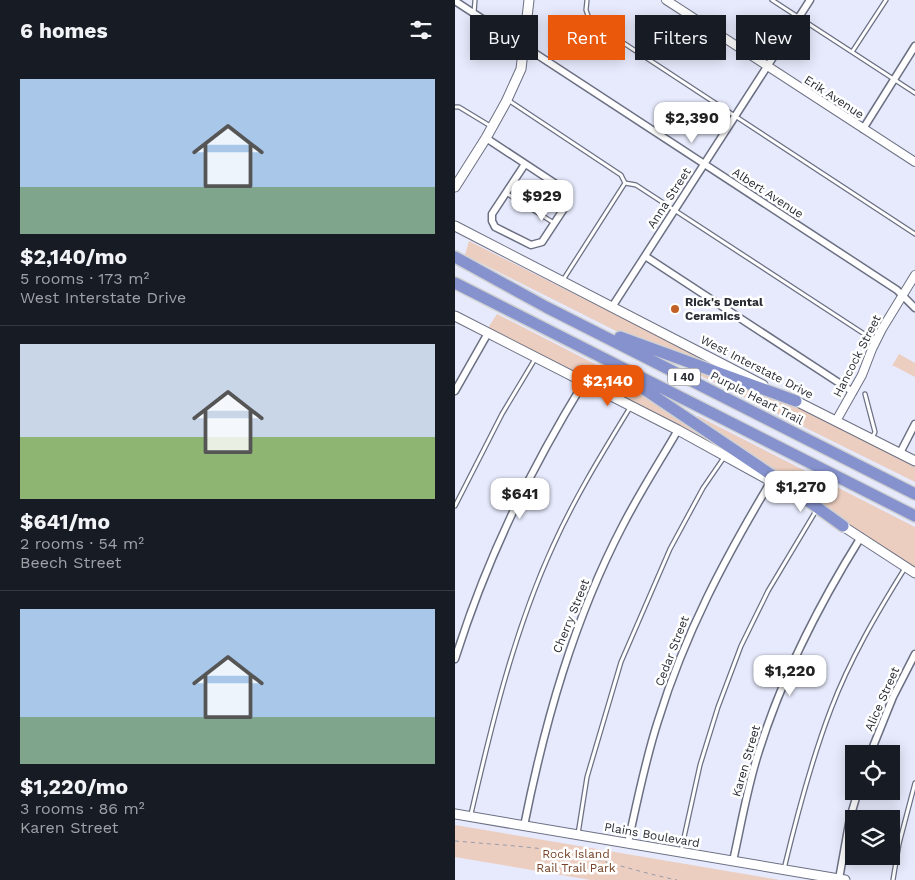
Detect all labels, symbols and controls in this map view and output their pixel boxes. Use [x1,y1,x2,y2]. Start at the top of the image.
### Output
chip: Buy [470,15,538,60]
chip: Rent [548,15,625,60]
chip: Filters [635,15,726,60]
chip: New [736,15,810,60]
icon: filters [407,16,435,44]
text: 6 homes [20,18,108,43]
street label: Erik Avenue [802,73,867,122]
pin: $2,390 [651,102,733,144]
text: $2,390 [665,108,719,127]
icon: home [183,111,273,201]
street label: Anna Street [644,165,694,231]
street label: Albert Avenue [730,165,806,221]
pin: $929 [512,180,572,222]
text: $929 [522,186,562,205]
text: $2,140/mo [20,244,127,269]
text: 5 rooms · 173 m² [20,269,149,288]
text: West Interstate Drive [20,288,186,307]
place label: Rick's Dental Ceramics [685,295,763,323]
marker: Rick's Dental Ceramics [669,303,681,315]
street label: Hancock Street [830,313,884,399]
street label: West Interstate Drive [698,332,816,402]
pin: $2,140 [567,364,649,407]
road number: I 40 [668,368,700,386]
street label: Purple Heart Trail [708,369,806,428]
text: $2,140 [583,371,633,390]
icon: home [183,377,273,467]
pin: $1,270 [760,470,842,513]
text: $1,270 [776,477,826,496]
pin: $641 [490,478,550,520]
text: $641 [502,484,538,503]
text: $641/mo [20,509,110,534]
text: 2 rooms · 54 m² [20,534,144,553]
text: Beech Street [20,553,121,572]
street label: Cherry Street [550,577,592,655]
street label: Cedar Street [652,614,692,688]
icon: home [183,642,273,732]
pin: $1,220 [749,654,831,697]
text: $1,220 [764,661,816,680]
street label: Alice Street [862,665,902,733]
street label: Karen Street [729,724,763,798]
map controls [845,745,900,865]
button: locate [845,745,900,800]
text: $1,220/mo [20,774,128,799]
text: 3 rooms · 86 m² [20,799,145,818]
button: layers [845,810,900,865]
text: Karen Street [20,818,118,837]
street label: Plains Boulevard [603,820,701,850]
park label: Rock Island Rail Trail Park [536,847,616,875]

